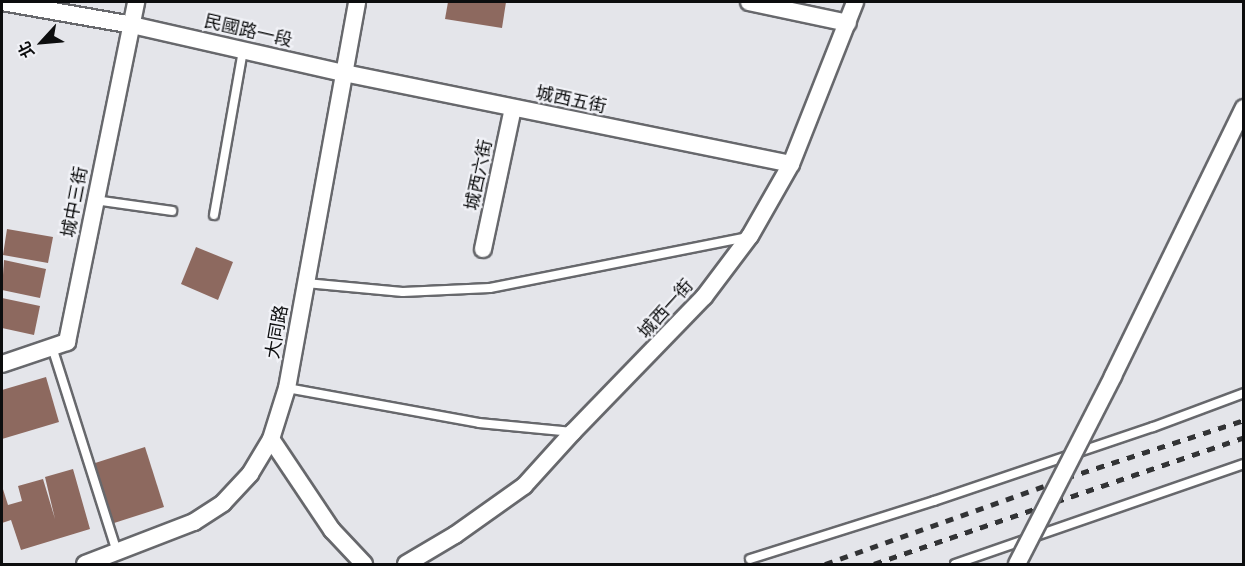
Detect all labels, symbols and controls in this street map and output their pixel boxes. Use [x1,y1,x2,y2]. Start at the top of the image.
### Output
street label: 民國路一段 [202,10,294,52]
north arrow [12,12,72,72]
text: 北 [13,38,38,61]
street label: 城西五街 [534,82,608,118]
street label: 城西六街 [461,138,497,212]
street label: 城中三街 [58,165,92,239]
street label: 城西一街 [634,275,698,343]
street label: 大同路 [262,304,292,360]

